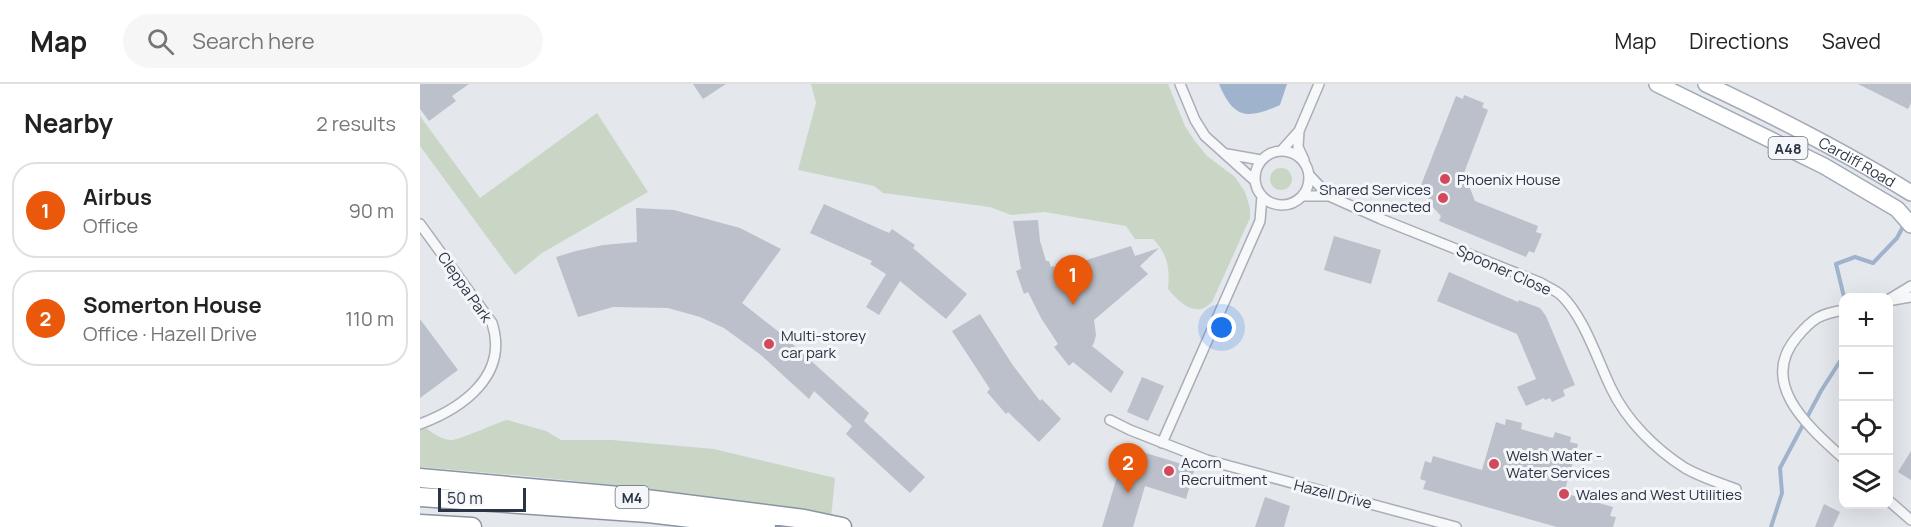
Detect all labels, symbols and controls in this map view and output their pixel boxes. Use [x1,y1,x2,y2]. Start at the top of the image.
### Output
search box [123,14,543,68]
text: Map [30,22,87,60]
icon: search [144,25,177,58]
text: Search here [192,26,315,56]
text: Map [1615,27,1656,55]
text: Directions [1689,27,1789,55]
text: Saved [1822,27,1881,55]
text: Nearby [24,105,113,141]
text: 2 results [316,110,396,137]
street label: Cardiff Road [1815,132,1900,192]
road number: A48 [1768,137,1808,159]
place label: Phoenix House [1457,169,1561,190]
marker: Phoenix House [1438,172,1452,186]
place label: Shared Services Connected [1319,179,1431,217]
text: Airbus [83,182,152,212]
marker: Shared Services Connected [1436,191,1450,205]
text: 1 [41,197,50,224]
text: 90 m [348,197,394,224]
text: Office [83,212,138,239]
street label: Spooner Close [1453,240,1555,300]
street label: Cleppa Park [433,247,497,327]
pin: 1 [1054,256,1092,305]
text: Somerton House [83,290,262,320]
map controls [1839,293,1893,509]
button: + [1839,293,1893,347]
text: 2 [40,305,51,332]
text: 110 m [345,305,394,332]
your location [1207,313,1236,342]
text: Office · Hazell Drive [83,320,257,347]
place label: Multi-storey car park [781,325,866,363]
marker: Multi-storey car park [762,337,776,351]
button: − [1839,347,1893,401]
button: locate [1839,401,1893,455]
pin: 2 [1108,444,1148,493]
place label: Welsh Water - Water Services [1506,445,1610,483]
place label: Acorn Recruitment [1181,452,1267,490]
button: layers [1839,455,1893,509]
marker: Welsh Water - Water Services [1487,457,1501,471]
marker: Acorn Recruitment [1162,464,1176,478]
street label: Hazell Drive [1292,474,1374,514]
place label: Wales and West Utilities [1576,484,1742,505]
scale bar [438,485,526,512]
road number: M4 [616,486,648,508]
text: 50 m [447,487,483,509]
marker: Wales and West Utilities [1557,487,1571,501]

